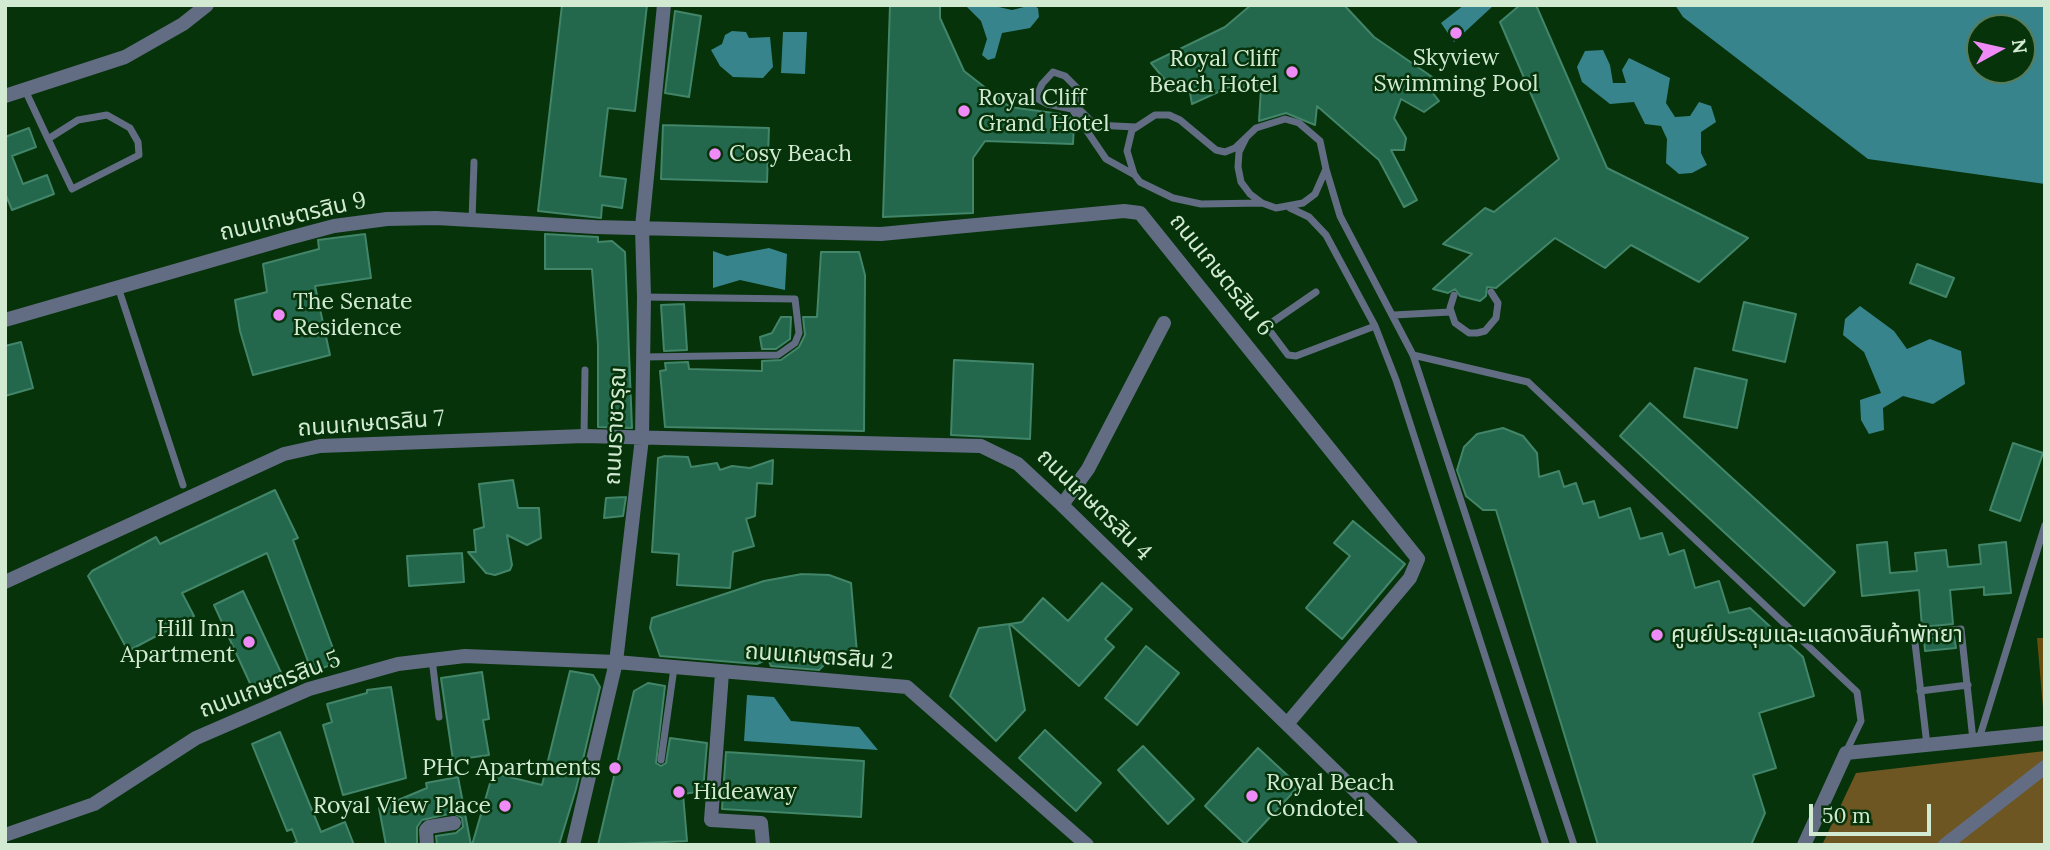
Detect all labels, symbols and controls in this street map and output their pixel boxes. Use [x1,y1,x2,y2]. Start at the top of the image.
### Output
north arrow [1966,14,2036,84]
marker: Skyview Swimming Pool [1448,25,1464,41]
text: N [2007,37,2033,55]
place label: Skyview Swimming Pool [1373,44,1539,98]
place label: Royal Cliff Beach Hotel [1149,45,1278,99]
marker: Royal Cliff Beach Hotel [1284,64,1300,80]
place label: Royal Cliff Grand Hotel [978,84,1109,138]
marker: Royal Cliff Grand Hotel [956,103,972,119]
place label: Cosy Beach [729,140,852,168]
marker: Cosy Beach [707,146,723,162]
street label: ถนนเกษตรสิน 9 [217,187,369,247]
street label: ถนนเกษตรสิน 6 [1163,208,1279,342]
place label: The Senate Residence [293,288,413,342]
marker: The Senate Residence [271,307,287,323]
street label: ถนนราชวรุณ [599,366,633,486]
street label: ถนนเกษตรสิน 7 [297,405,445,443]
street label: ถนนเกษตรสิน 4 [1031,443,1157,567]
place label: Hill Inn Apartment [120,615,235,669]
place label: ศูนย์ประชุมและแสดงสินค้าพัทยา [1671,621,1963,649]
marker: ศูนย์ประชุมและแสดงสินค้าพัทยา [1649,627,1665,643]
marker: Hill Inn Apartment [241,634,257,650]
street label: ถนนเกษตรสิน 2 [744,638,894,676]
street label: ถนนเกษตรสิน 5 [195,645,345,725]
place label: PHC Apartments [422,754,601,782]
marker: PHC Apartments [607,760,623,776]
place label: Royal Beach Condotel [1266,769,1394,823]
place label: Hideaway [693,778,797,806]
marker: Hideaway [671,784,687,800]
marker: Royal Beach Condotel [1244,788,1260,804]
scale bar [1812,790,1934,834]
place label: Royal View Place [313,792,491,820]
marker: Royal View Place [497,798,513,814]
text: 50 m [1822,802,1871,829]

